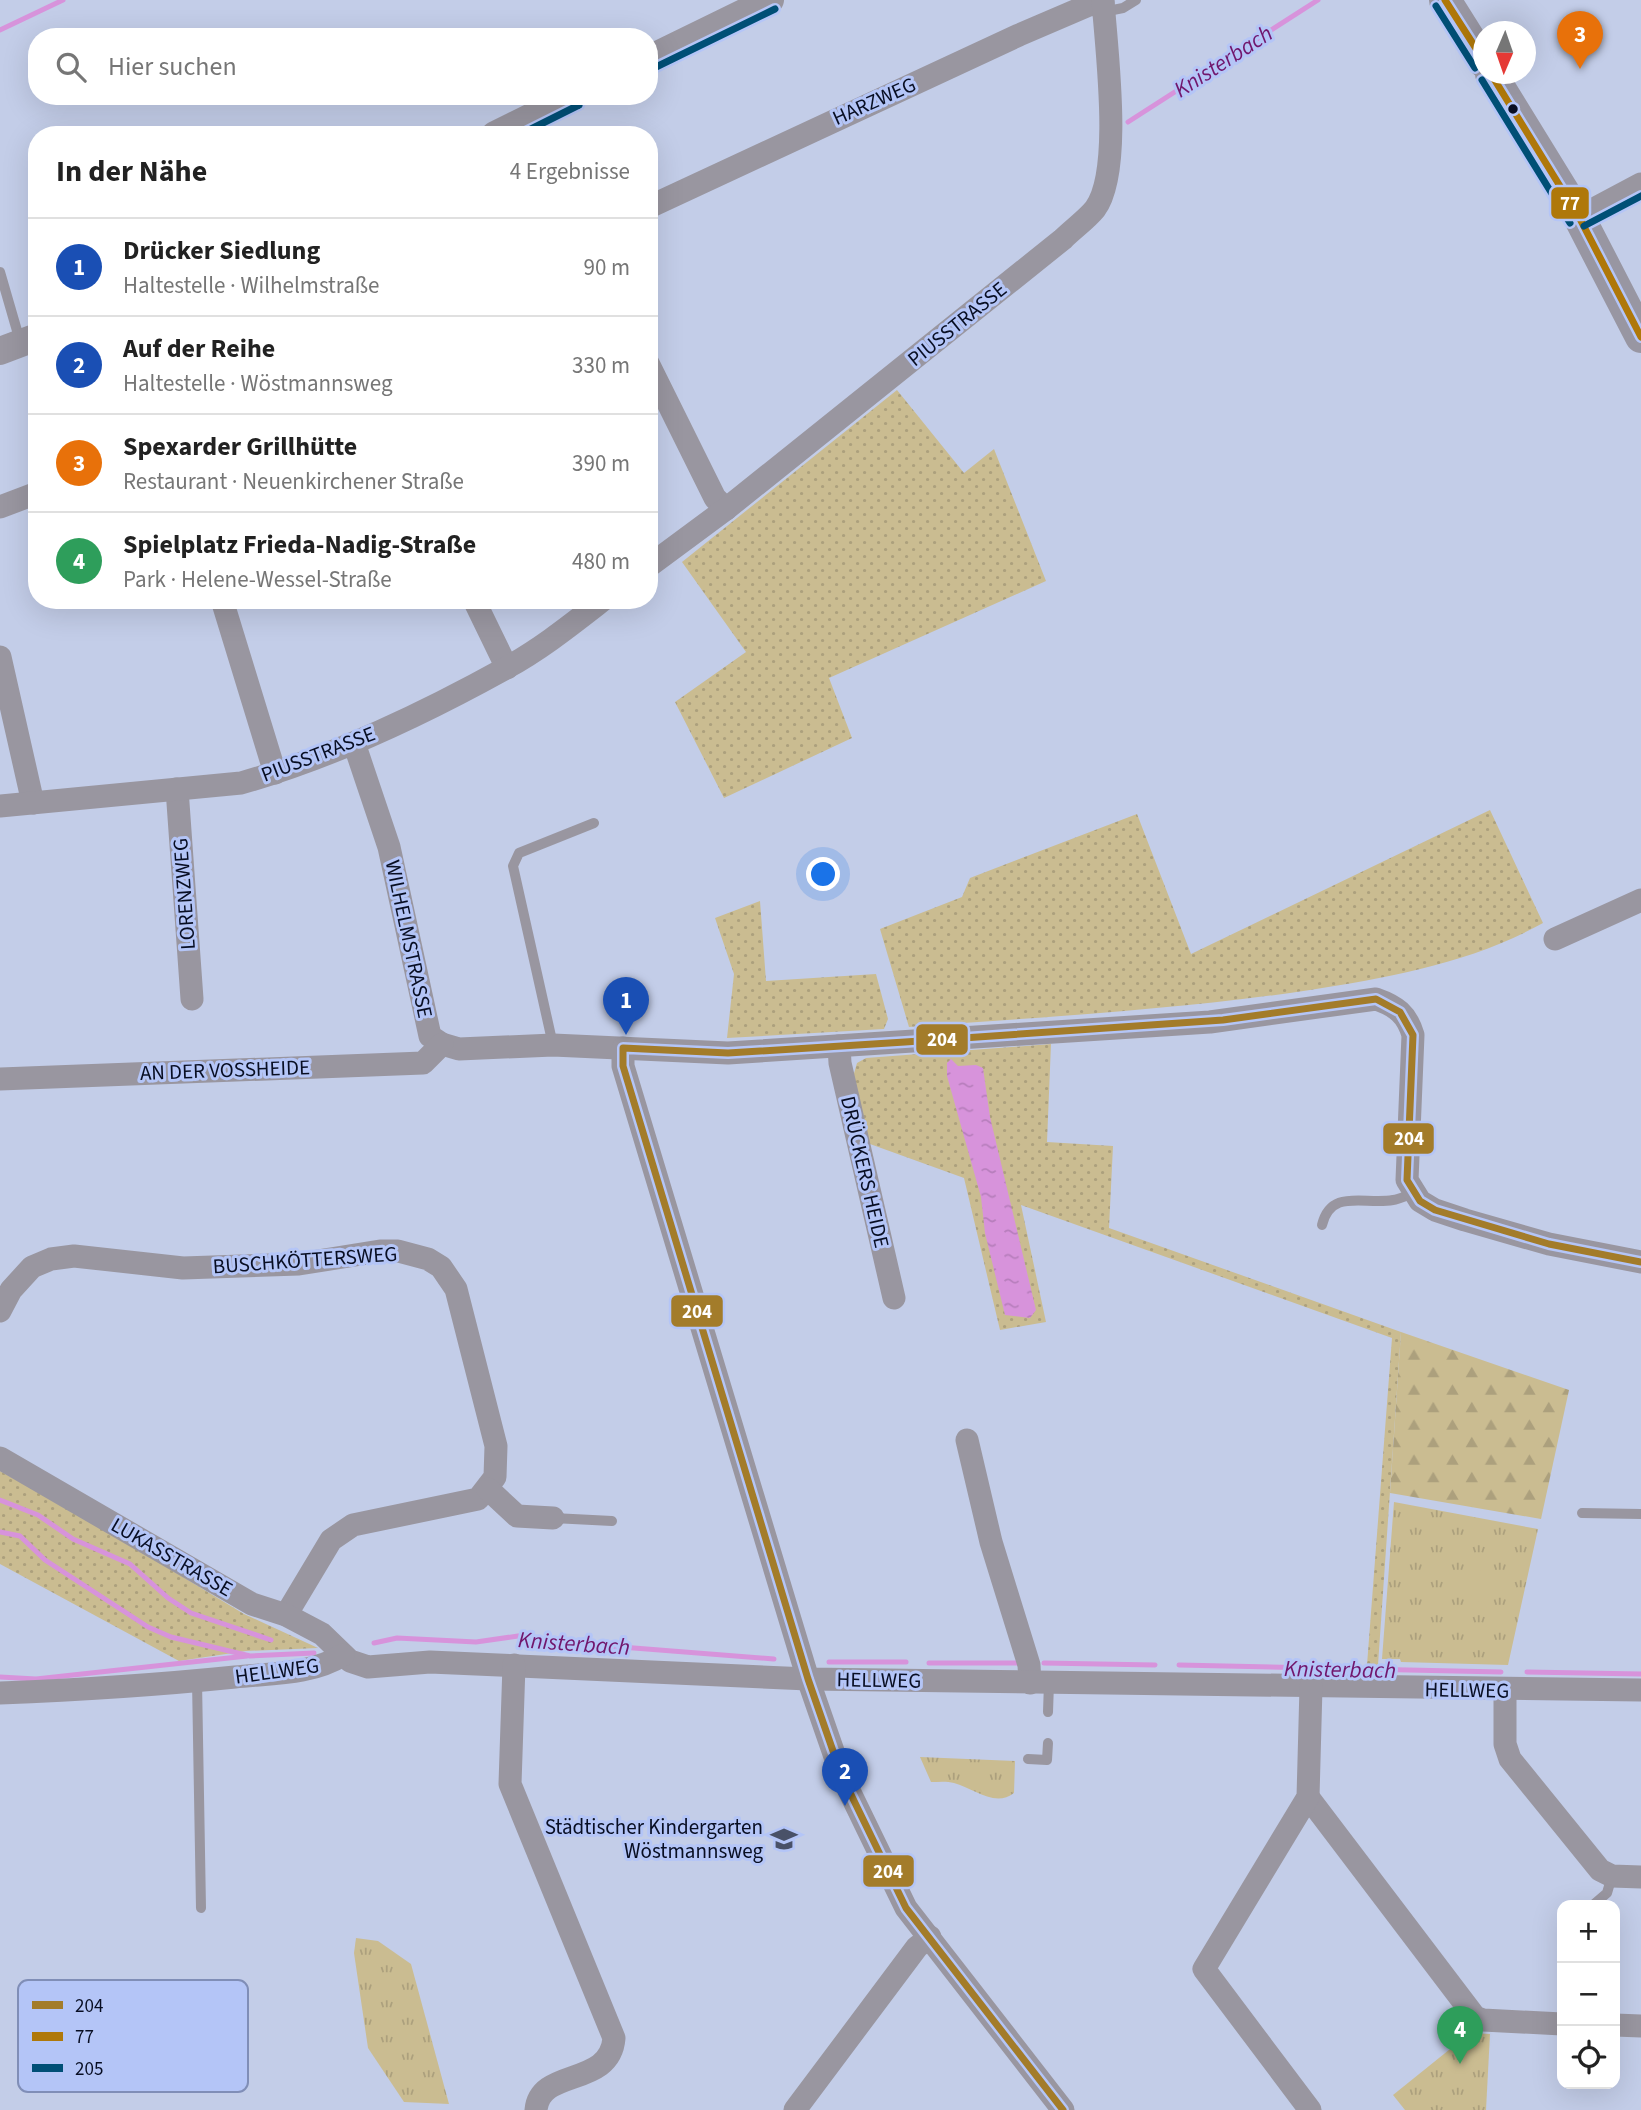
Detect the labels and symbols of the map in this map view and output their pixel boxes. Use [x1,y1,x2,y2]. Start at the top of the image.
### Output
pin: 3 [1557,11,1603,69]
water label: Knisterbach [1167,17,1279,106]
north arrow [1473,21,1536,84]
street label: HARZWEG [827,69,921,133]
unlabelled marker [1506,102,1520,116]
line badge: 77 [1550,186,1590,220]
text: 77 [1560,191,1580,218]
street label: PIUSSTRASSE [901,275,1013,373]
street label: PIUSSTRASSE [257,718,379,790]
street label: LORENZWEG [165,837,203,951]
street label: WILHELMSTRASSE [378,857,440,1021]
your location [806,857,840,891]
pin: 1 [603,977,649,1035]
line badge: 204 [915,1023,969,1056]
text: 204 [927,1027,957,1054]
street label: AN DER VOSSHEIDE [139,1052,311,1088]
street label: DRÜCKERS HEIDE [833,1093,897,1251]
line badge: 204 [1382,1122,1435,1155]
text: 204 [1394,1126,1424,1153]
street label: BUSCHKÖTTERSWEG [212,1239,398,1281]
line badge: 204 [670,1294,724,1328]
text: 204 [682,1299,712,1326]
street label: LUKASSTRASSE [106,1510,238,1604]
water label: Knisterbach [517,1623,631,1664]
street label: HELLWEG [233,1650,321,1692]
water label: Knisterbach [1284,1652,1396,1687]
street label: HELLWEG [836,1664,922,1696]
street label: HELLWEG [1424,1674,1510,1706]
pin: 2 [822,1748,868,1806]
place label: Städtischer Kindergarten Wöstmannsweg [545,1812,763,1866]
school or university icon: Städtischer Kindergarten Wöstmannsweg [769,1824,799,1854]
line badge: 204 [862,1854,915,1888]
text: 204 [873,1859,903,1886]
legend [18,1980,248,2092]
text: 204 [75,1993,103,2020]
pin: 4 [1437,2006,1483,2064]
text: 77 [75,2024,94,2051]
text: 205 [75,2056,103,2083]

